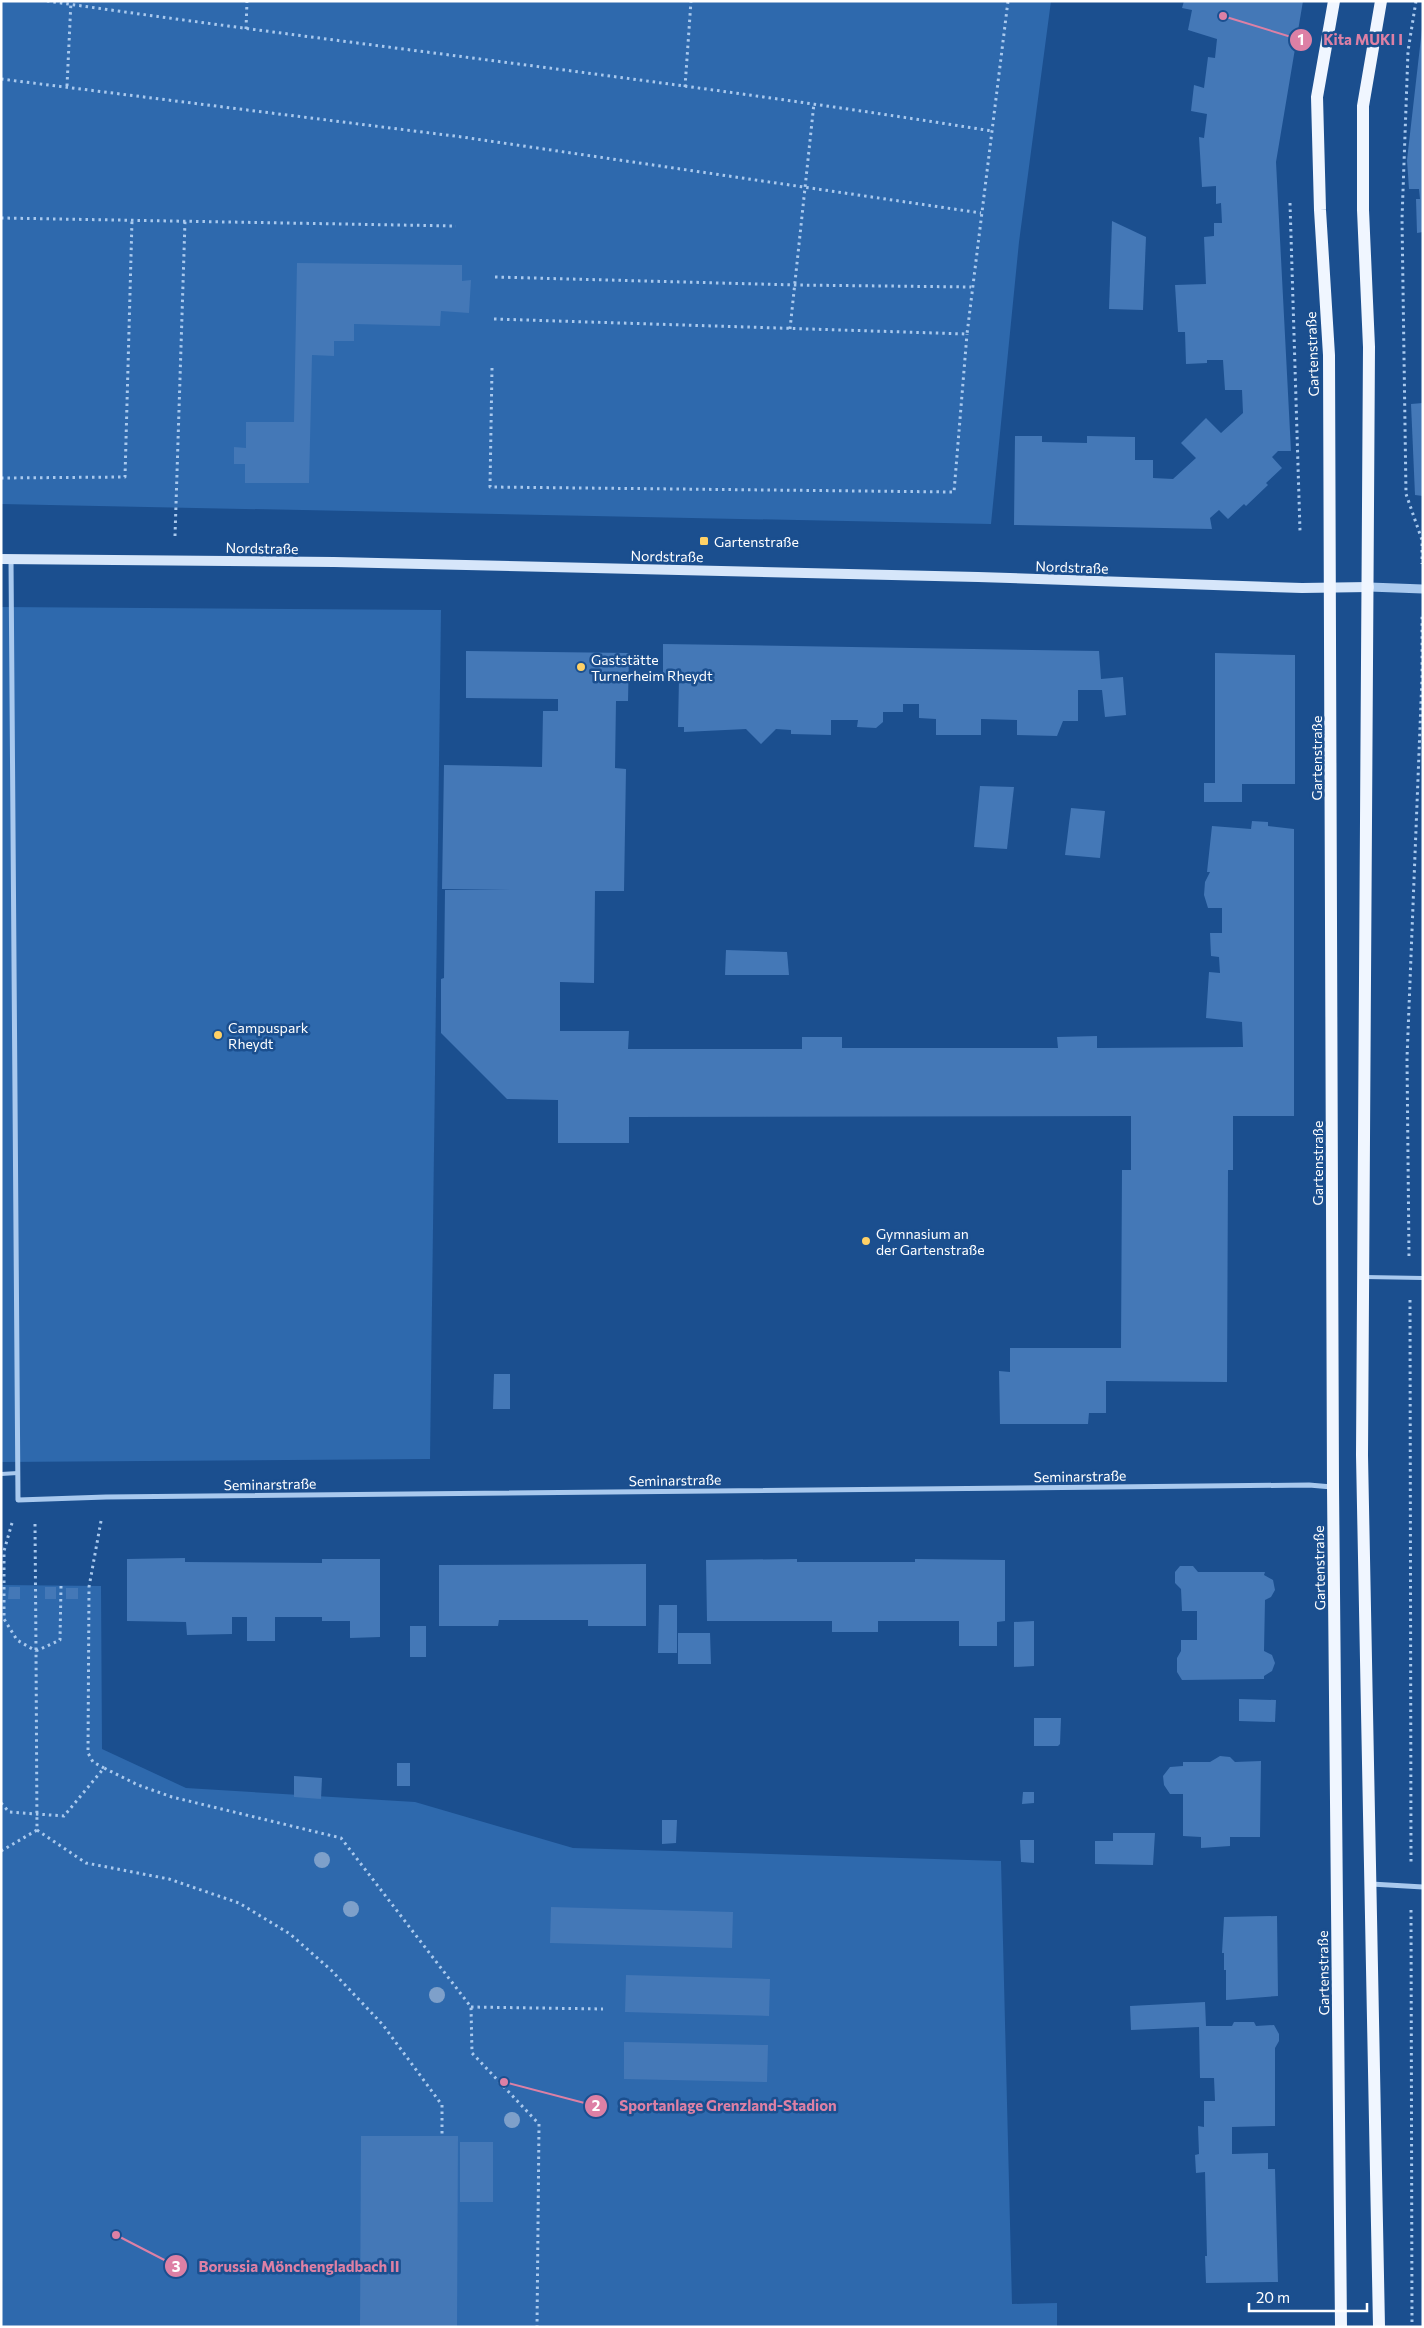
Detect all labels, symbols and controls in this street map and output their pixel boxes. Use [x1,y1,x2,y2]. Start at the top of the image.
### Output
callout: Kita MUKI I [1288,25,1413,55]
text: 1 [1298,30,1304,48]
text: Kita MUKI I [1323,30,1403,48]
street label: Gartenstraße [1302,311,1322,397]
place label: Gartenstraße [714,533,799,550]
marker: Gartenstraße [698,535,710,547]
street label: Nordstraße [225,539,299,557]
street label: Nordstraße [630,547,704,565]
street label: Nordstraße [1035,557,1109,577]
place label: Gaststätte Turnerheim Rheydt [591,651,713,684]
marker: Gaststätte Turnerheim Rheydt [575,661,587,673]
street label: Gartenstraße [1308,716,1325,800]
place label: Campuspark Rheydt [228,1019,309,1052]
marker: Campuspark Rheydt [212,1029,224,1041]
street label: Gartenstraße [1309,1121,1326,1205]
place label: Gymnasium an der Gartenstraße [876,1225,985,1258]
marker: Gymnasium an der Gartenstraße [860,1235,872,1247]
street label: Seminarstraße [1033,1467,1127,1485]
street label: Seminarstraße [628,1471,722,1489]
street label: Seminarstraße [223,1475,317,1493]
street label: Gartenstraße [1310,1525,1328,1611]
street label: Gartenstraße [1314,1930,1332,2016]
callout: Sportanlage Grenzland-Stadion [584,2091,846,2121]
text: 2 [592,2096,600,2114]
text: Sportanlage Grenzland-Stadion [619,2096,837,2114]
callout: Borussia Mönchengladbach II [164,2251,410,2281]
text: 3 [172,2257,181,2275]
text: Borussia Mönchengladbach II [198,2257,400,2275]
scale bar [1249,2280,1366,2312]
text: 20 m [1256,2288,1290,2306]

